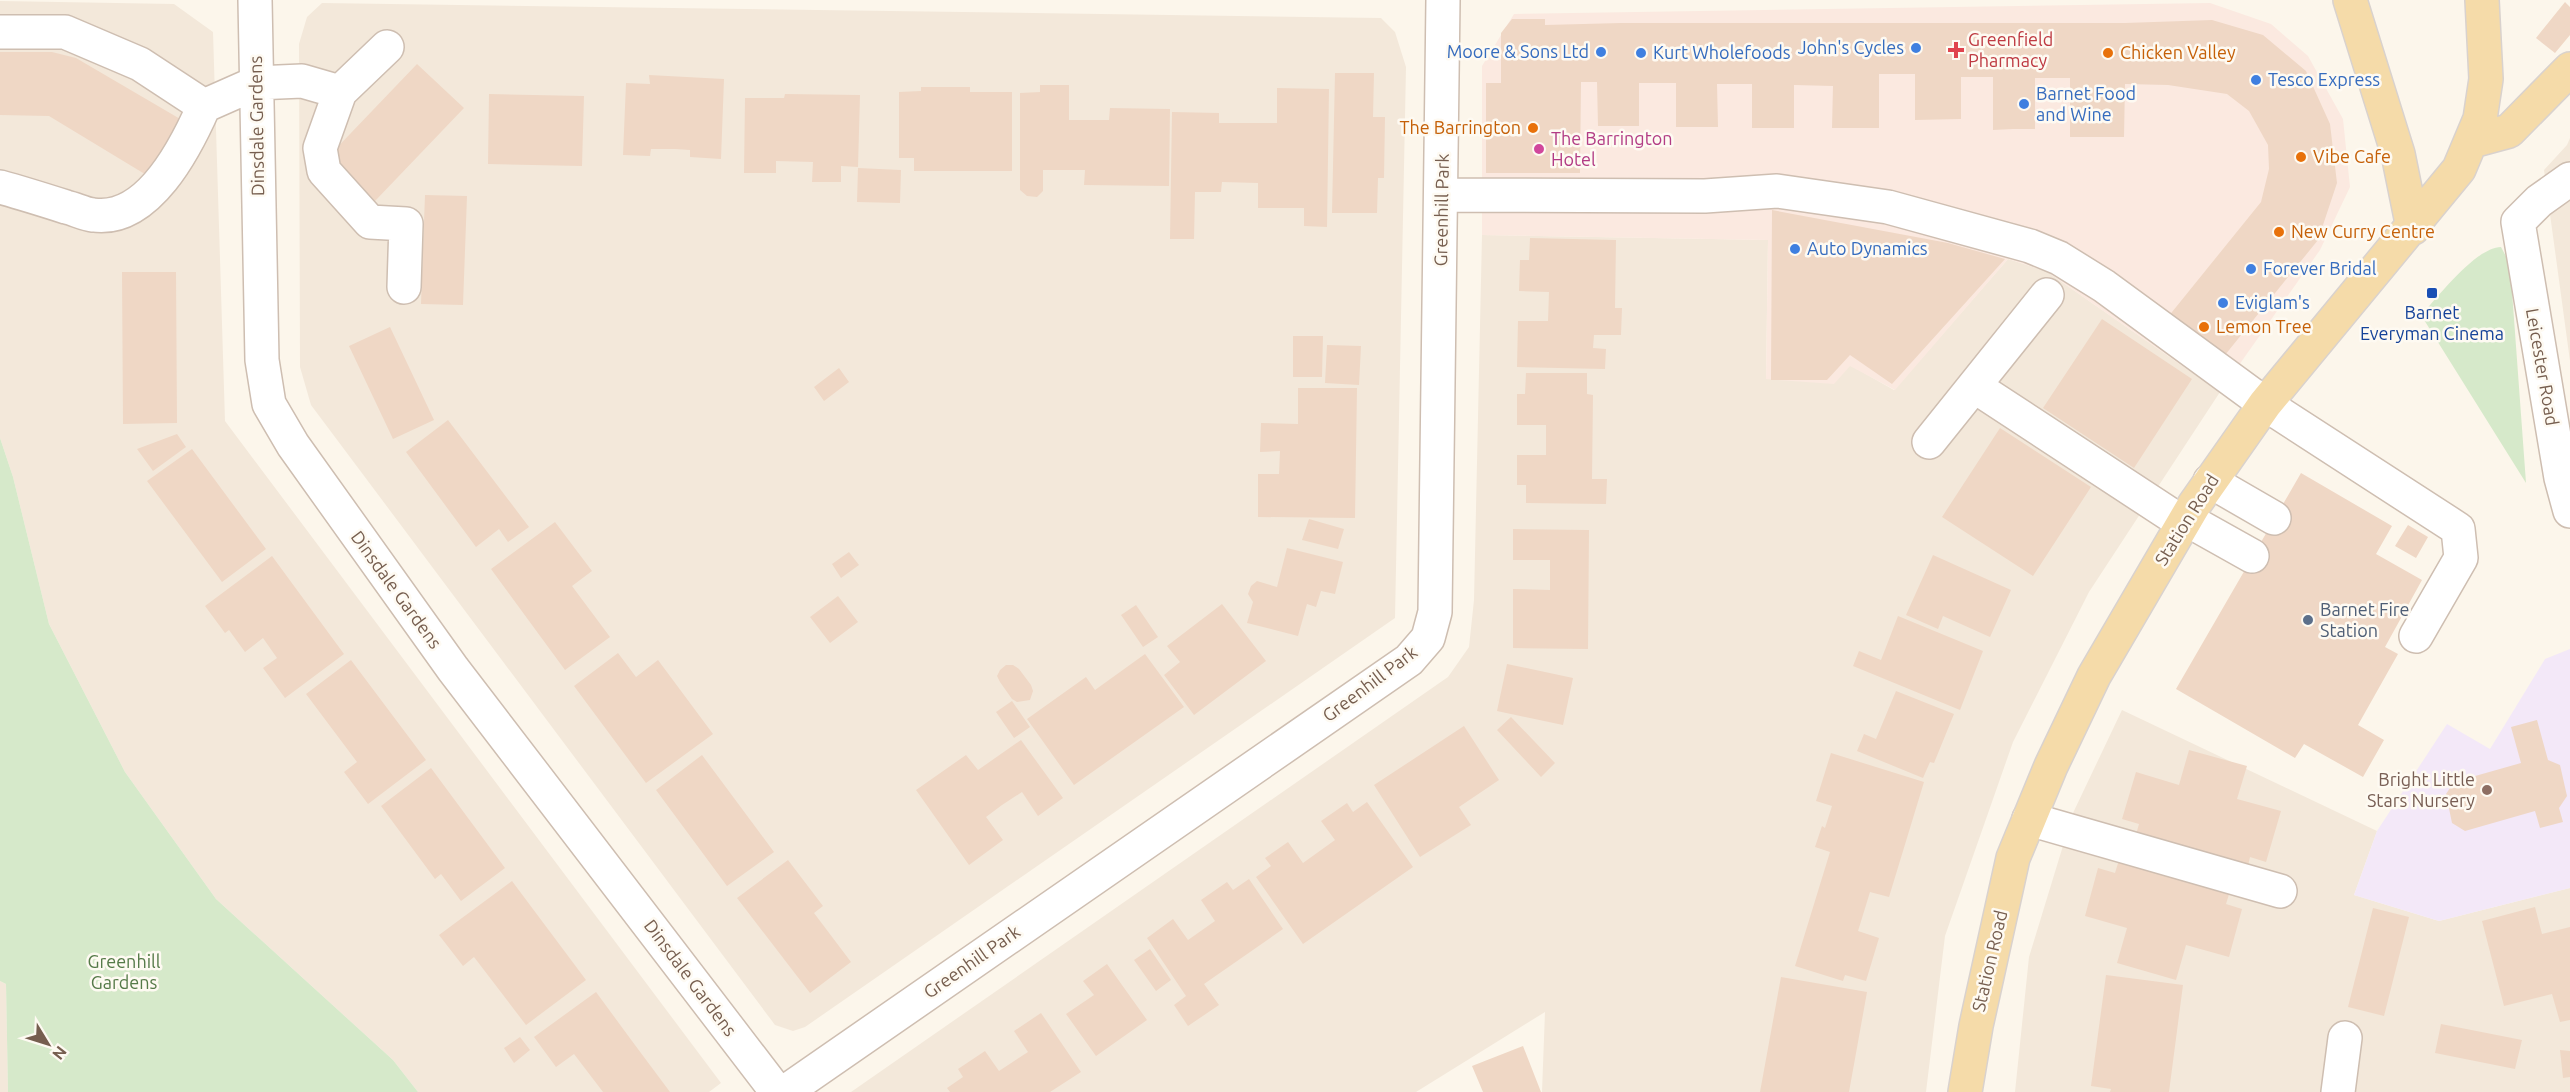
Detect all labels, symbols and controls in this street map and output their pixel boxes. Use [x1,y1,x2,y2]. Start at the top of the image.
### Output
place label: Greenfield Pharmacy [1968,29,2053,70]
place label: John's Cycles [1798,37,1904,57]
place label: Moore & Sons Ltd [1447,41,1589,61]
marker: John's Cycles [1909,41,1923,55]
place label: Kurt Wholefoods [1653,42,1791,62]
place label: Chicken Valley [2120,42,2236,62]
marker: Greenfield Pharmacy [1949,43,1963,57]
marker: Moore & Sons Ltd [1594,45,1608,59]
marker: Kurt Wholefoods [1634,46,1648,60]
marker: Chicken Valley [2101,46,2115,60]
street label: Dinsdale Gardens [245,56,267,196]
place label: Tesco Express [2268,69,2380,89]
marker: Tesco Express [2249,73,2263,87]
place label: Barnet Food and Wine [2036,83,2136,124]
marker: Barnet Food and Wine [2017,97,2031,111]
place label: The Barrington [1399,117,1521,137]
marker: The Barrington [1526,121,1540,135]
place label: The Barrington Hotel [1551,128,1673,169]
marker: The Barrington Hotel [1532,142,1546,156]
place label: Vibe Cafe [2313,146,2391,166]
marker: Vibe Cafe [2294,150,2308,164]
street label: Greenhill Park [1430,153,1452,267]
place label: New Curry Centre [2291,221,2435,241]
marker: New Curry Centre [2272,225,2286,239]
place label: Auto Dynamics [1807,238,1928,258]
marker: Auto Dynamics [1788,242,1802,256]
place label: Forever Bridal [2263,258,2377,278]
marker: Forever Bridal [2244,262,2258,276]
marker: Barnet Everyman Cinema [2425,286,2439,300]
place label: Eviglam's [2235,292,2310,312]
marker: Eviglam's [2216,296,2230,310]
place label: Barnet Everyman Cinema [2360,302,2504,343]
street label: Leicester Road [2523,307,2563,427]
place label: Lemon Tree [2216,316,2312,336]
marker: Lemon Tree [2197,320,2211,334]
street label: Station Road [2150,470,2222,569]
street label: Dinsdale Gardens [347,527,446,652]
place label: Barnet Fire Station [2320,599,2410,640]
marker: Barnet Fire Station [2301,613,2315,627]
street label: Greenhill Park [1318,641,1420,725]
place label: Bright Little Stars Nursery [2367,769,2475,810]
marker: Bright Little Stars Nursery [2480,783,2494,797]
street label: Station Road [1968,908,2010,1013]
street label: Dinsdale Gardens [641,915,741,1040]
street label: Greenhill Park [919,921,1023,1002]
park label: Greenhill Gardens [88,951,161,992]
north arrow [18,1014,78,1074]
text: N [49,1043,71,1063]

